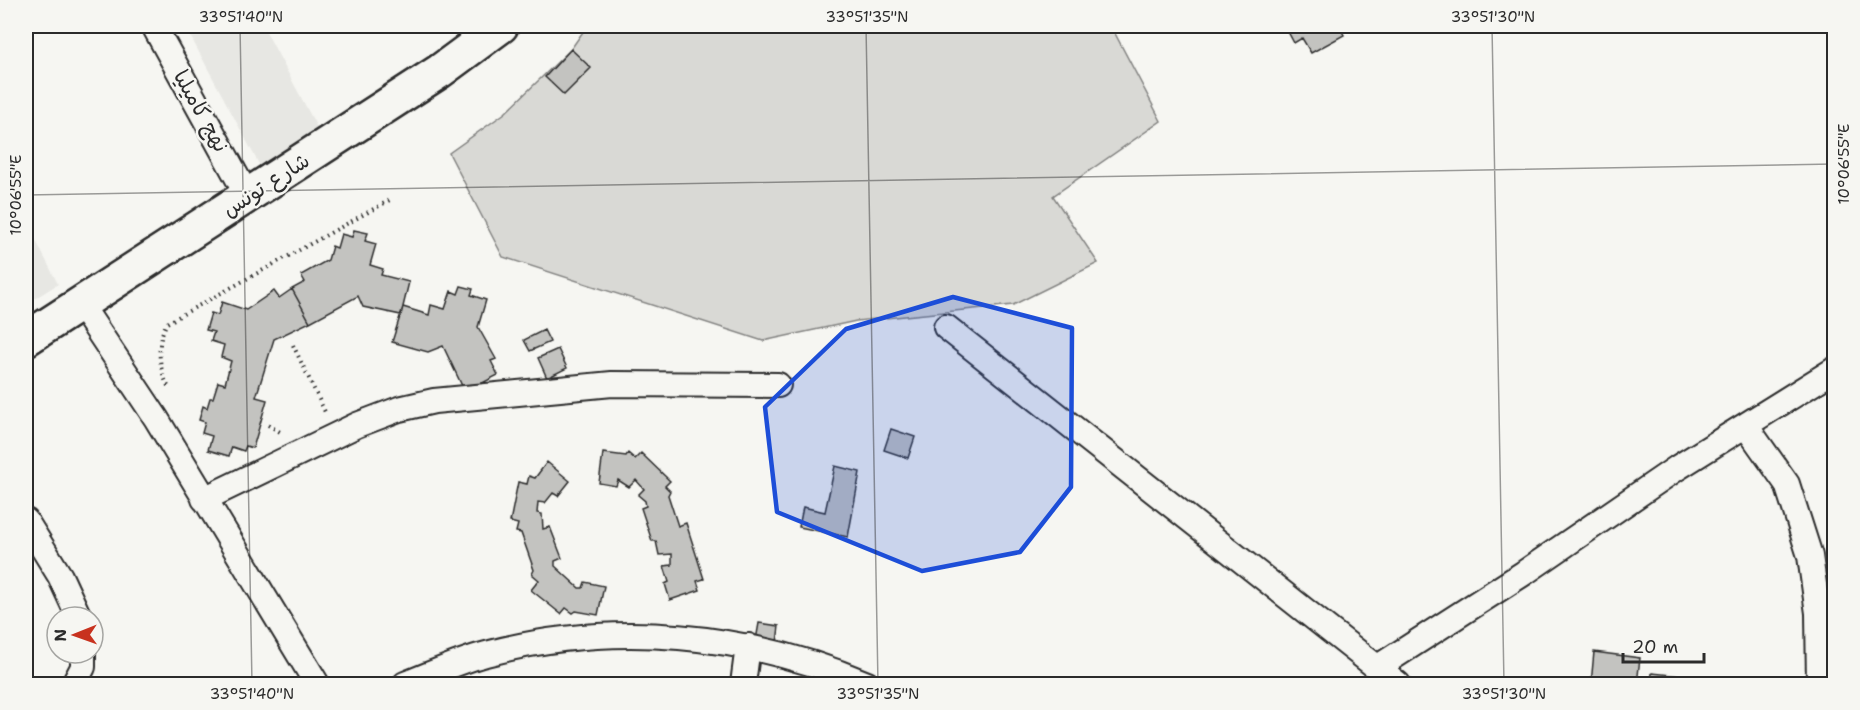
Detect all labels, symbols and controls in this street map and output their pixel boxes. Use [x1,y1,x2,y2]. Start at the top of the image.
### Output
text: 33°51'40"N [199,7,283,27]
text: 33°51'35"N [826,7,908,27]
text: 33°51'30"N [1451,7,1535,27]
street label: نهج كاميليا [167,65,235,157]
text: 10°06'55"E [1834,124,1854,204]
street label: شارع تونس [217,146,315,224]
text: 10°06'55"E [6,155,26,235]
north arrow [45,605,105,665]
scale bar [1623,626,1704,664]
text: N [50,629,71,642]
text: 20 m [1632,635,1678,659]
text: 33°51'40"N [210,684,294,704]
text: 33°51'35"N [837,684,919,704]
text: 33°51'30"N [1462,684,1546,704]

